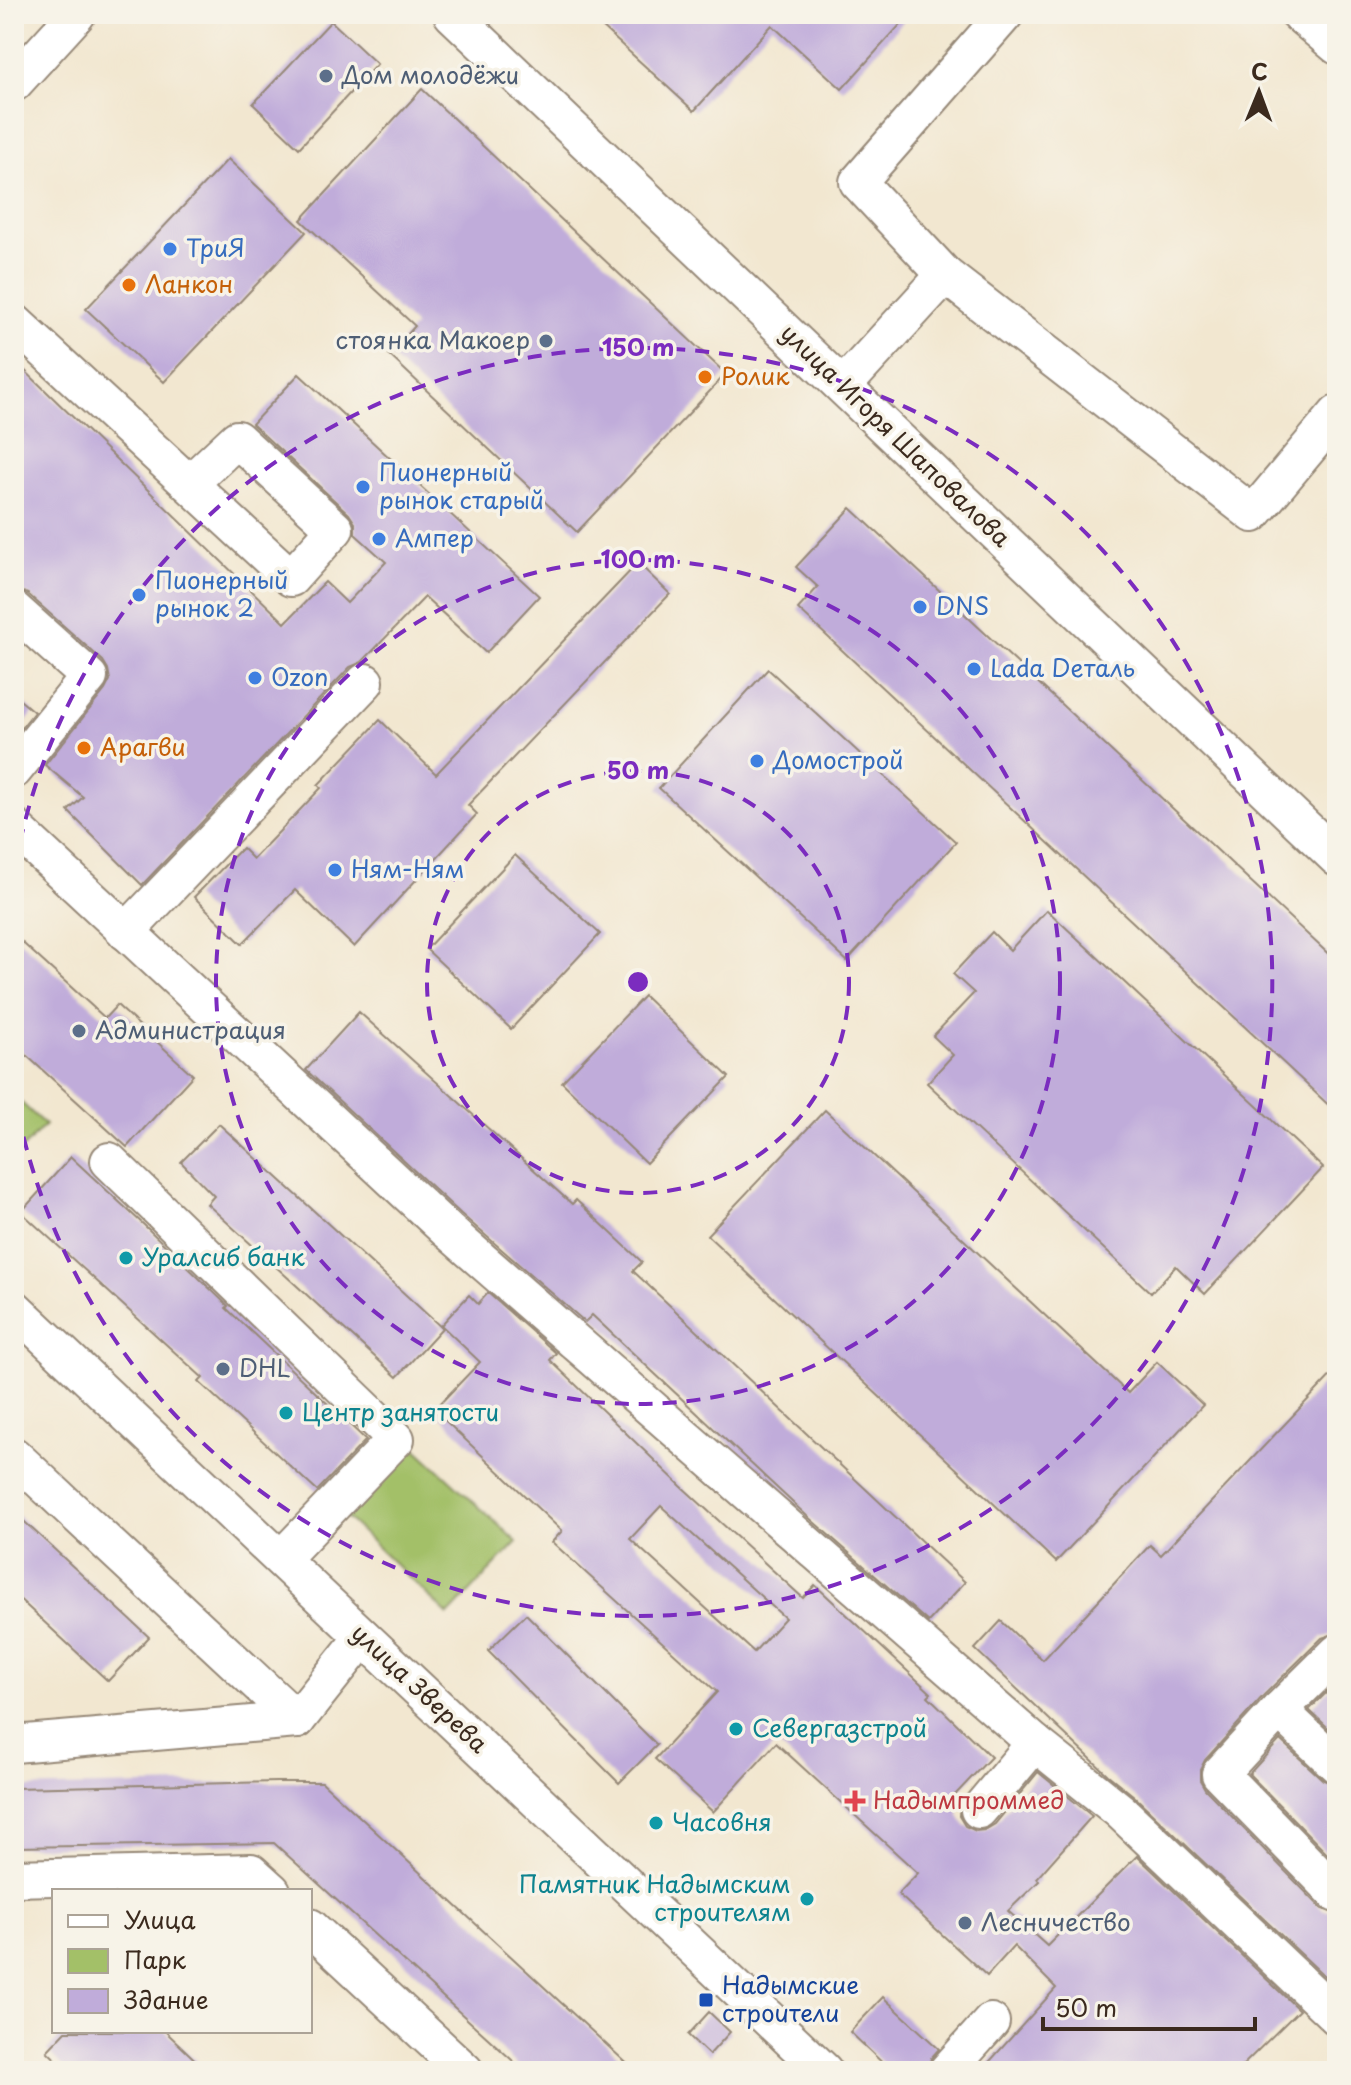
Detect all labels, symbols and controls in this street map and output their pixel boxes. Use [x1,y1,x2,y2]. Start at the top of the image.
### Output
north arrow [1219,52,1299,132]
text: С [1251,54,1268,87]
place label: Дом молодёжи [341,56,519,92]
marker: Дом молодёжи [317,67,335,85]
place label: ТриЯ [186,229,245,265]
marker: ТриЯ [161,240,179,258]
place label: Ланкон [145,265,233,301]
marker: Ланкон [120,276,138,294]
street label: улица Игоря Шаповалова [773,315,1020,555]
place label: стоянка Макоер [336,321,530,357]
text: 150 m [602,328,674,364]
marker: стоянка Макоер [537,332,555,350]
place label: Ролик [721,357,790,393]
marker: Ролик [696,368,714,386]
place label: Пионерный рынок старый [379,453,544,517]
marker: Пионерный рынок старый [354,478,372,496]
place label: Ампер [395,519,474,555]
marker: Ампер [370,530,388,548]
text: 100 m [601,540,675,576]
place label: Пионерный рынок 2 [155,561,288,625]
marker: Пионерный рынок 2 [130,586,148,604]
place label: DNS [936,587,989,623]
marker: DNS [911,598,929,616]
place label: Lada Dеталь [990,649,1135,685]
place label: Ozon [271,658,328,694]
marker: Lada Dеталь [965,660,983,678]
marker: Ozon [246,669,264,687]
place label: Арагви [100,728,186,764]
marker: Арагви [75,739,93,757]
place label: Домострой [772,741,903,777]
text: 50 m [607,751,669,787]
marker: Домострой [748,752,766,770]
place label: Ням-Ням [351,850,465,886]
marker: Ням-Ням [326,861,344,879]
centre of rings [624,968,652,996]
place label: Администрация [95,1011,286,1047]
marker: Администрация [70,1022,88,1040]
place label: Уралсиб банк [142,1238,306,1274]
marker: Уралсиб банк [117,1249,135,1267]
place label: DHL [239,1349,291,1385]
marker: DHL [214,1360,232,1378]
place label: Центр занятости [302,1393,499,1429]
marker: Центр занятости [277,1404,295,1422]
street label: улица Зверева [344,1615,497,1760]
place label: Севергазстрой [752,1709,927,1745]
marker: Севергазстрой [727,1720,745,1738]
place label: Надымпроммед [873,1781,1064,1817]
marker: Надымпроммед [844,1790,866,1812]
place label: Часовня [672,1803,772,1839]
marker: Часовня [647,1814,665,1832]
place label: Памятник Надымским строителям [519,1865,791,1929]
legend [52,1889,312,2033]
marker: Памятник Надымским строителям [798,1890,816,1908]
text: Улица [124,1901,196,1937]
place label: Лесничество [981,1903,1131,1939]
marker: Лесничество [956,1914,974,1932]
text: Парк [124,1941,187,1977]
place label: Надымские строители [722,1966,859,2030]
text: Здание [124,1981,209,2017]
scale bar [1043,1981,1255,2031]
text: 50 m [1055,1989,1117,2025]
marker: Надымские строители [697,1991,715,2009]

